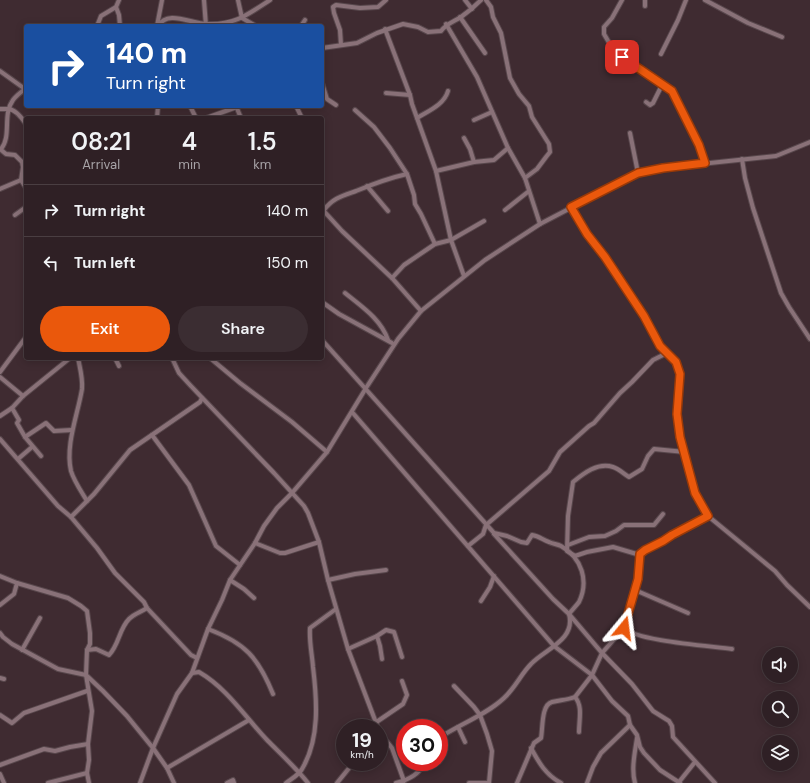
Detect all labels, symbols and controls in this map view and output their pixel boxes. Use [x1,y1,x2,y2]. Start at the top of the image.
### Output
text: 140 m [106,35,187,72]
icon: right [40,40,92,92]
pin [605,40,639,74]
icon: arrive [611,46,633,68]
text: Turn right [106,71,186,95]
text: 08:21 [71,126,131,157]
text: 4 [182,126,197,157]
text: 1.5 [248,126,277,157]
text: Arrival [82,156,120,173]
text: min [178,156,201,173]
text: km [253,156,271,173]
icon: right [40,200,62,222]
text: Turn right [74,201,145,221]
text: 140 m [267,201,308,221]
icon: left [40,252,62,274]
text: Turn left [74,253,135,273]
text: 150 m [267,253,308,273]
button: Exit [40,306,170,352]
button: Share [178,306,308,352]
position arrow [603,607,645,649]
map controls [762,647,798,771]
button: sound [762,647,798,683]
button: search [762,691,798,727]
speed limit sign: 30 [396,719,448,771]
text: 19 [352,727,372,753]
button: layers [762,735,798,771]
text: km/h [350,748,374,761]

